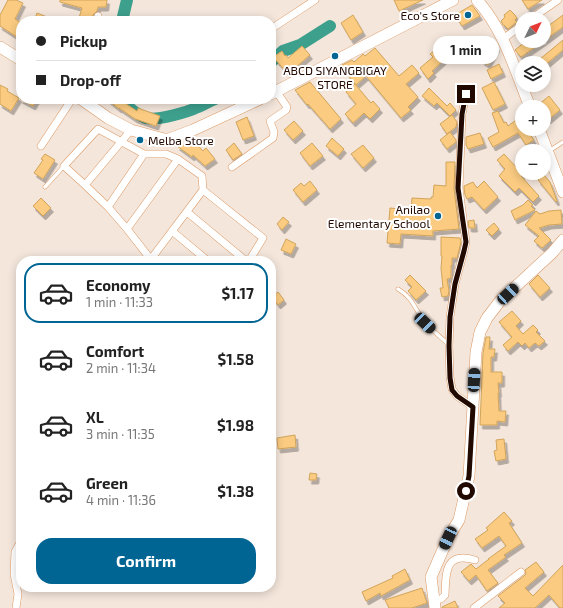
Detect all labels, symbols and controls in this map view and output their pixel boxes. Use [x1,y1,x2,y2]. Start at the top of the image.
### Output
place label: Eco's Store [400,8,460,22]
marker: Eco's Store [463,10,473,20]
north arrow [515,12,551,48]
map controls [515,12,551,180]
text: Pickup [60,32,107,50]
callout: 1 min [433,36,499,64]
text: 1 min [450,42,482,58]
marker: ABCD SIYANGBIGAY STORE [330,51,340,61]
button: layers [515,56,551,92]
place label: ABCD SIYANGBIGAY STORE [283,63,387,91]
text: Drop-off [60,71,121,89]
route end [457,85,475,103]
button: + [515,100,551,136]
place label: Melba Store [148,133,214,147]
marker: Melba Store [135,135,145,145]
button: − [515,144,551,180]
place label: Anilao Elementary School [328,202,430,230]
marker: Anilao Elementary School [433,211,443,221]
icon: car [38,275,74,311]
text: Economy [86,276,151,294]
car [495,281,521,307]
text: $1.17 [221,284,254,302]
text: 1 min · 11:33 [86,294,153,310]
car [412,310,438,336]
icon: car [38,341,74,377]
text: Comfort [86,342,144,360]
text: $1.58 [218,350,254,368]
text: 2 min · 11:34 [86,360,156,376]
car [467,368,481,392]
icon: car [38,407,74,443]
text: XL [86,408,104,426]
text: $1.98 [217,416,254,434]
text: 3 min · 11:35 [86,426,155,442]
icon: car [38,473,74,509]
text: Green [86,474,128,492]
text: $1.38 [217,482,254,500]
route start [457,482,475,500]
text: 4 min · 11:36 [86,492,156,508]
car [437,525,459,551]
button: Confirm [36,538,256,584]

